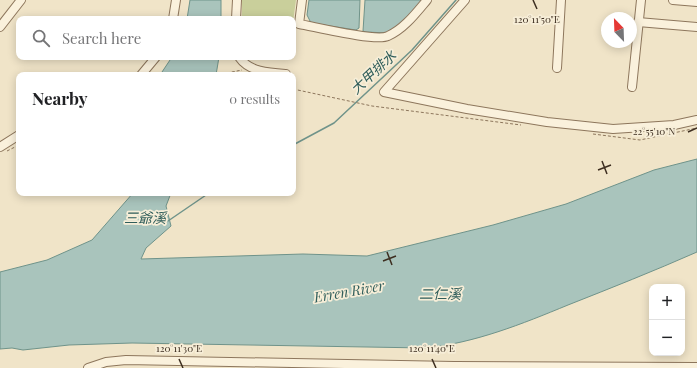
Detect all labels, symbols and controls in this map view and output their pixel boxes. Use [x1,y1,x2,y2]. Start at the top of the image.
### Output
text: 120°11'50"E [514,12,560,26]
north arrow [601,12,637,48]
search box [16,16,296,60]
icon: search [30,27,52,49]
text: Search here [62,28,141,48]
water label: 大甲排水 [346,45,401,98]
text: Nearby [32,87,87,109]
text: 0 results [229,90,280,107]
text: 22°55'10"N [633,124,675,138]
water label: 三爺溪 [124,208,168,227]
water label: Erren River [311,275,387,307]
water label: 二仁溪 [419,284,463,303]
map controls [649,284,685,356]
button: + [649,284,685,320]
button: − [649,320,685,356]
text: 120°11'30"E [156,341,202,355]
text: 120°11'40"E [409,341,455,355]

